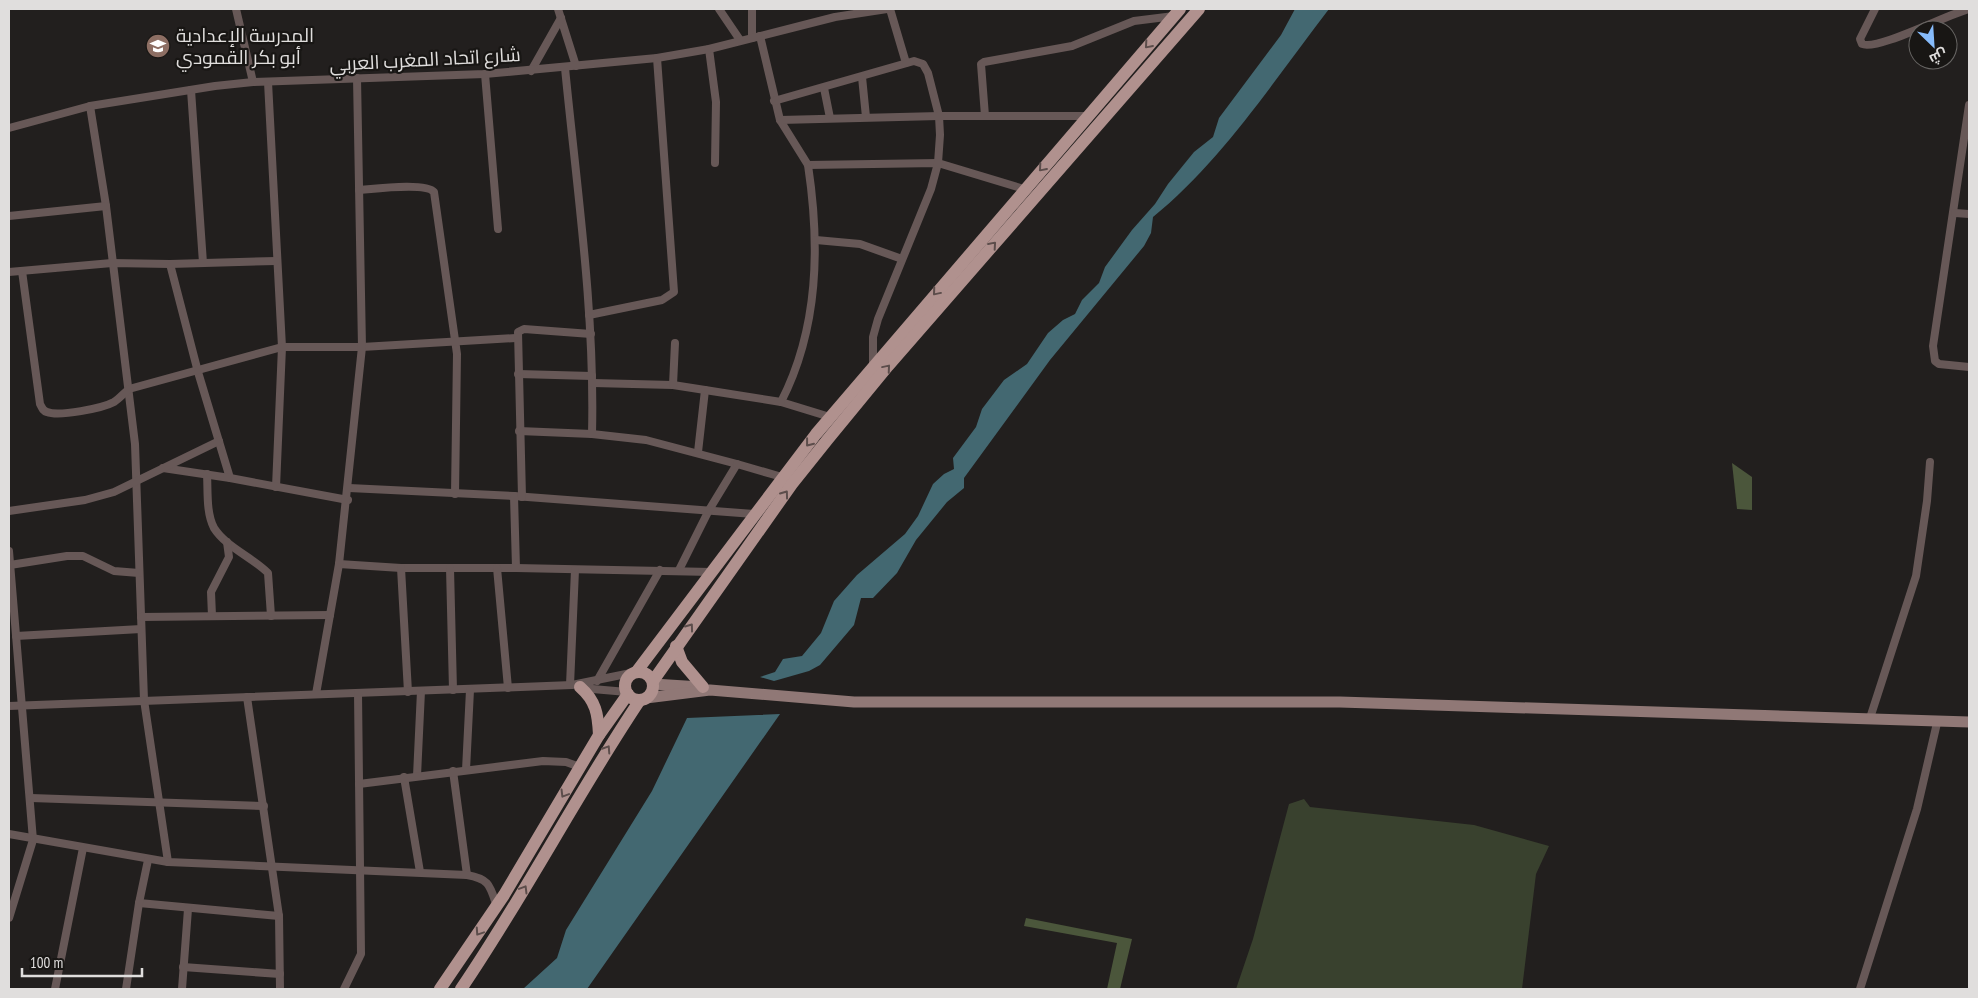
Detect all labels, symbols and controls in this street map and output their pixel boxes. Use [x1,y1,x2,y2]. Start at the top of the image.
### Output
north arrow [1908,20,1958,70]
place label: المدرسة الإعدادية أبو بكر القمودي [176,23,314,72]
school or university icon: المدرسة الإعدادية أبو بكر القمودي [145,33,171,59]
one-way arrow [1145,40,1154,49]
street label: شارع اتحاد المغرب العربي [329,42,521,79]
text: ش [1927,45,1950,69]
one-way arrow [1038,163,1047,172]
one-way arrow [988,242,997,251]
one-way arrow [933,286,942,295]
one-way arrow [881,364,890,373]
one-way arrow [806,437,814,446]
one-way arrow [779,490,788,500]
one-way arrow [684,623,694,632]
one-way arrow [601,745,610,755]
one-way arrow [560,789,570,798]
one-way arrow [518,885,528,894]
one-way arrow [476,927,485,936]
scale bar [22,946,142,978]
text: 100 m [30,953,63,972]

